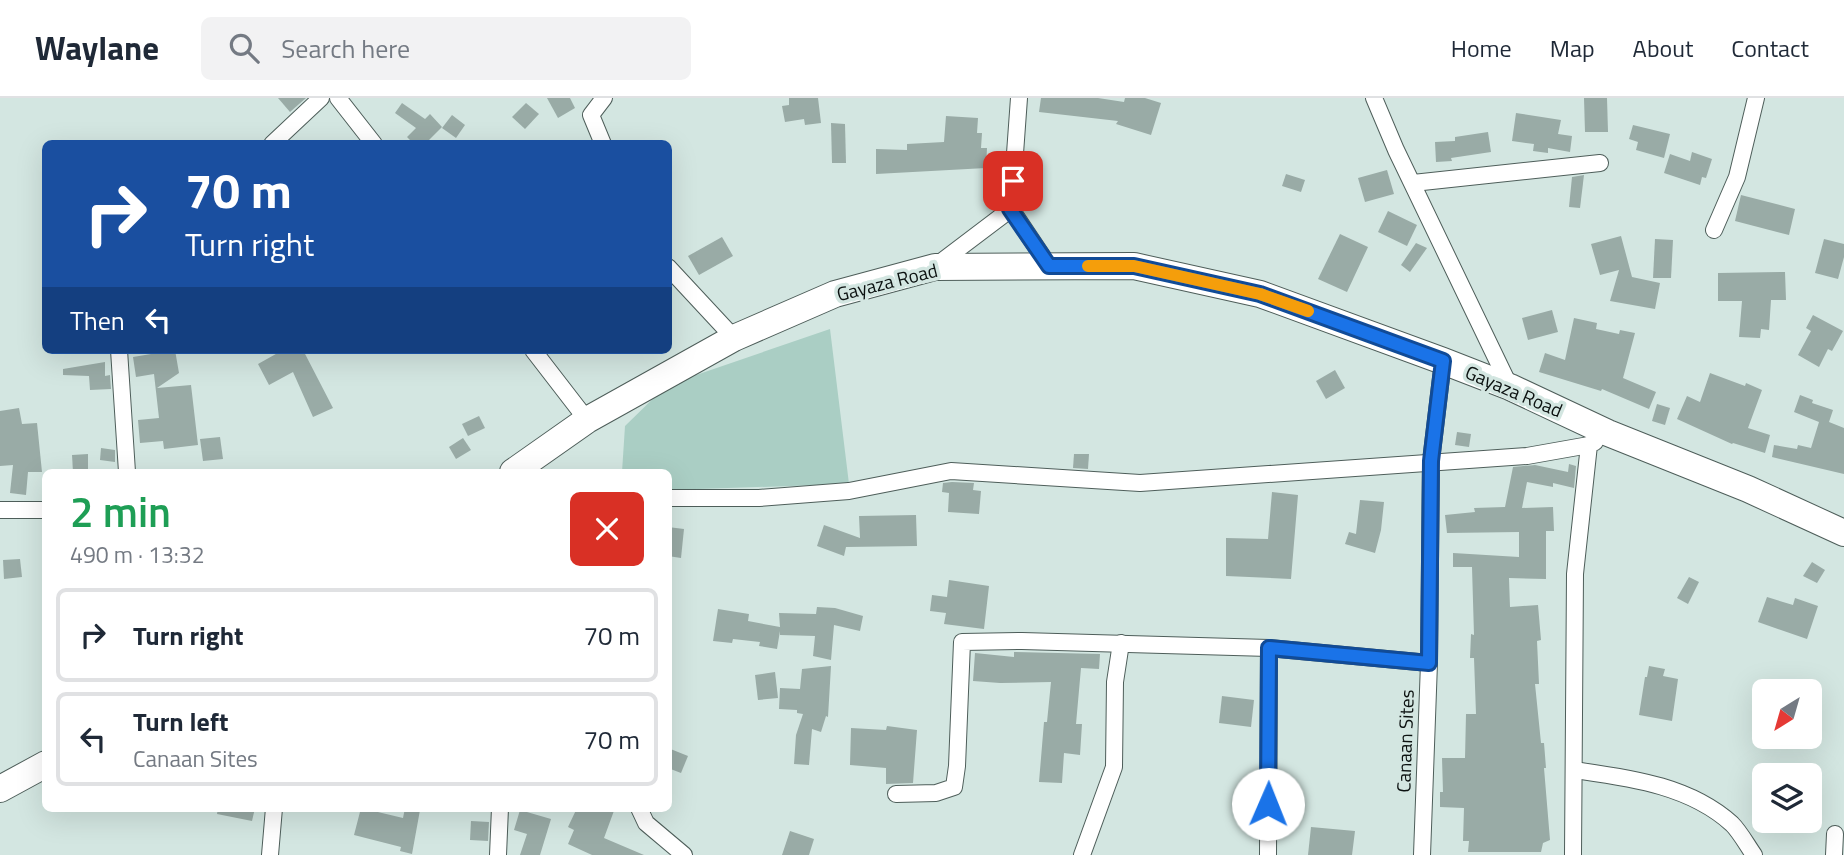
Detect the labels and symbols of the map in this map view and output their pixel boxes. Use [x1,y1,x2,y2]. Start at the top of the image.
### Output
pin [983,151,1043,211]
street label: Gayaza Road [833,255,940,308]
street label: Gayaza Road [1461,357,1567,424]
north arrow [1752,679,1822,749]
street label: Canaan Sites [1388,689,1421,793]
position arrow [1231,767,1305,841]

